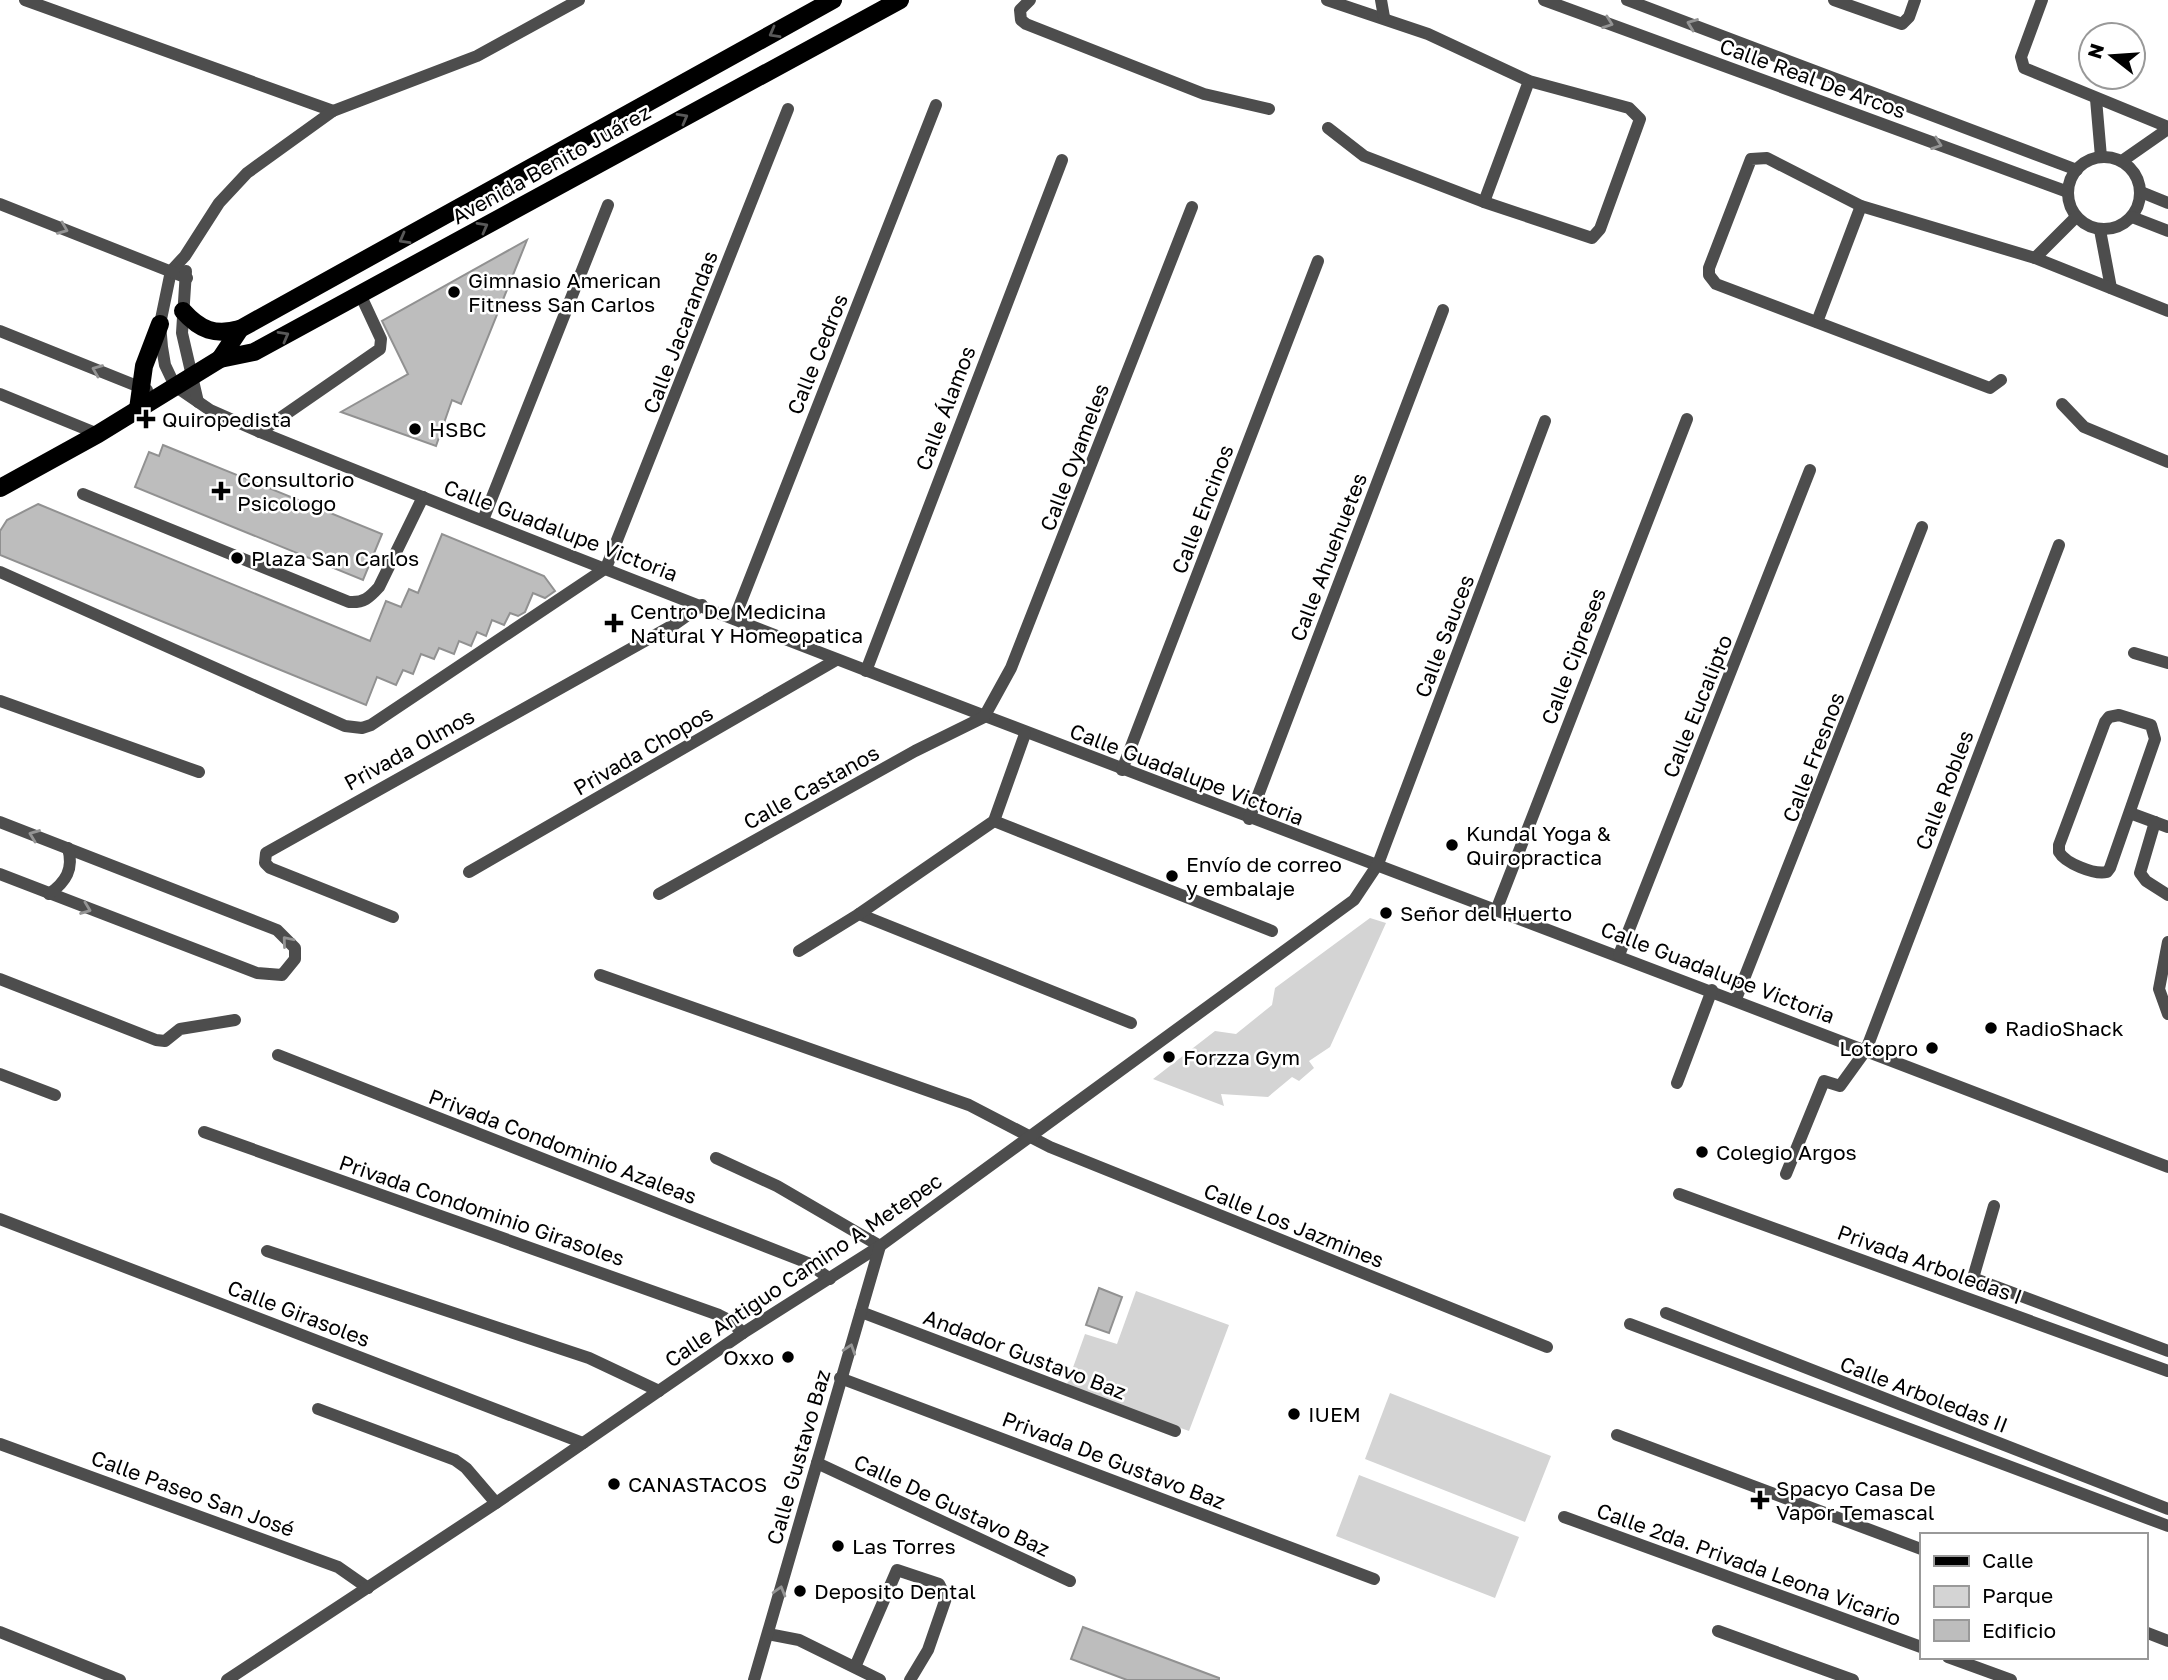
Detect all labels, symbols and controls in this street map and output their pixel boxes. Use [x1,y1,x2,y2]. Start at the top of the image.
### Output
one-way arrow [1601,15,1613,29]
one-way arrow [1687,19,1699,33]
north arrow [2077,21,2147,91]
one-way arrow [768,25,781,38]
street label: Calle Real De Arcos [1716,32,1910,124]
text: N [2082,41,2108,61]
street label: Avenida Benito Juárez [447,99,655,229]
one-way arrow [676,113,688,126]
one-way arrow [1930,135,1942,149]
one-way arrow [57,220,69,234]
one-way arrow [476,222,489,235]
one-way arrow [398,231,411,244]
street label: Calle Jacarandas [637,247,723,417]
place label: Gimnasio American Fitness San Carlos [468,267,661,317]
marker: Gimnasio American Fitness San Carlos [446,284,462,300]
street label: Calle Cedros [781,290,853,418]
one-way arrow [276,331,289,344]
street label: Calle Álamos [909,342,981,474]
one-way arrow [92,365,104,379]
street label: Calle Oyameles [1034,380,1114,534]
place label: Quiropedista [162,406,292,432]
marker: Quiropedista [136,409,156,429]
place label: HSBC [429,416,487,442]
marker: HSBC [407,421,423,437]
street label: Calle Encinos [1165,441,1239,577]
place label: Consultorio Psicologo [237,466,354,516]
street label: Calle Ahuehuetes [1284,469,1372,645]
street label: Calle Guadalupe Victoria [440,473,682,587]
marker: Consultorio Psicologo [211,481,231,501]
place label: Plaza San Carlos [251,545,419,571]
marker: Plaza San Carlos [229,550,245,566]
street label: Calle Sauces [1409,571,1479,701]
street label: Calle Cipreses [1535,584,1611,728]
place label: Centro De Medicina Natural Y Homeopatica [630,598,863,648]
marker: Centro De Medicina Natural Y Homeopatica [604,613,624,633]
street label: Calle Eucalipto [1656,631,1738,781]
street label: Calle Fresnos [1776,688,1850,826]
street label: Privada Chopos [568,699,718,801]
street label: Privada Olmos [339,702,479,796]
street label: Calle Guadalupe Victoria [1066,717,1308,831]
street label: Calle Robles [1909,726,1979,854]
street label: Calle Castanos [739,739,883,835]
place label: Kundal Yoga & Quiropractica [1466,820,1611,870]
one-way arrow [28,829,41,843]
marker: Kundal Yoga & Quiropractica [1444,837,1460,853]
place label: Envío de correo y embalaje [1186,851,1342,901]
marker: Envío de correo y embalaje [1164,868,1180,884]
one-way arrow [80,900,92,914]
place label: Señor del Huerto [1400,900,1572,926]
marker: Señor del Huerto [1378,905,1394,921]
street label: Calle Guadalupe Victoria [1597,915,1839,1029]
one-way arrow [283,936,296,949]
place label: RadioShack [2005,1015,2124,1041]
marker: RadioShack [1983,1020,1999,1036]
place label: Lotopro [1839,1035,1918,1061]
marker: Lotopro [1924,1040,1940,1056]
place label: Forzza Gym [1183,1044,1300,1070]
marker: Forzza Gym [1161,1049,1177,1065]
street label: Privada Condominio Azaleas [425,1083,701,1209]
place label: Colegio Argos [1716,1139,1857,1165]
marker: Colegio Argos [1694,1144,1710,1160]
street label: Privada Condominio Girasoles [336,1149,628,1271]
street label: Calle Antiguo Camino A Metepec [659,1167,947,1373]
street label: Calle Los Jazmines [1200,1177,1388,1273]
street label: Privada Arboledas I [1834,1218,2026,1310]
street label: Calle Girasoles [224,1274,374,1352]
street label: Andador Gustavo Baz [920,1303,1130,1405]
one-way arrow [841,1343,856,1355]
place label: Oxxo [723,1344,774,1370]
marker: Oxxo [780,1349,796,1365]
street label: Calle Arboledas II [1836,1350,2012,1438]
street label: Calle Gustavo Baz [761,1366,835,1548]
place label: IUEM [1308,1401,1361,1427]
street label: Privada De Gustavo Baz [999,1405,1229,1515]
marker: IUEM [1286,1406,1302,1422]
street label: Calle Paseo San José [88,1444,298,1542]
street label: Calle De Gustavo Baz [850,1448,1054,1562]
place label: CANASTACOS [628,1471,767,1497]
place label: Spacyo Casa De Vapor Temascal [1776,1475,1936,1525]
marker: CANASTACOS [606,1476,622,1492]
marker: Spacyo Casa De Vapor Temascal [1750,1490,1770,1510]
street label: Calle 2da. Privada Leona Vicario [1593,1497,1905,1631]
place label: Las Torres [852,1533,956,1559]
legend [1920,1533,2147,1659]
marker: Las Torres [830,1538,846,1554]
text: Calle [1982,1547,2034,1573]
place label: Deposito Dental [814,1578,976,1604]
text: Parque [1982,1582,2053,1608]
marker: Deposito Dental [792,1583,808,1599]
one-way arrow [772,1585,786,1597]
text: Edificio [1982,1617,2056,1643]

